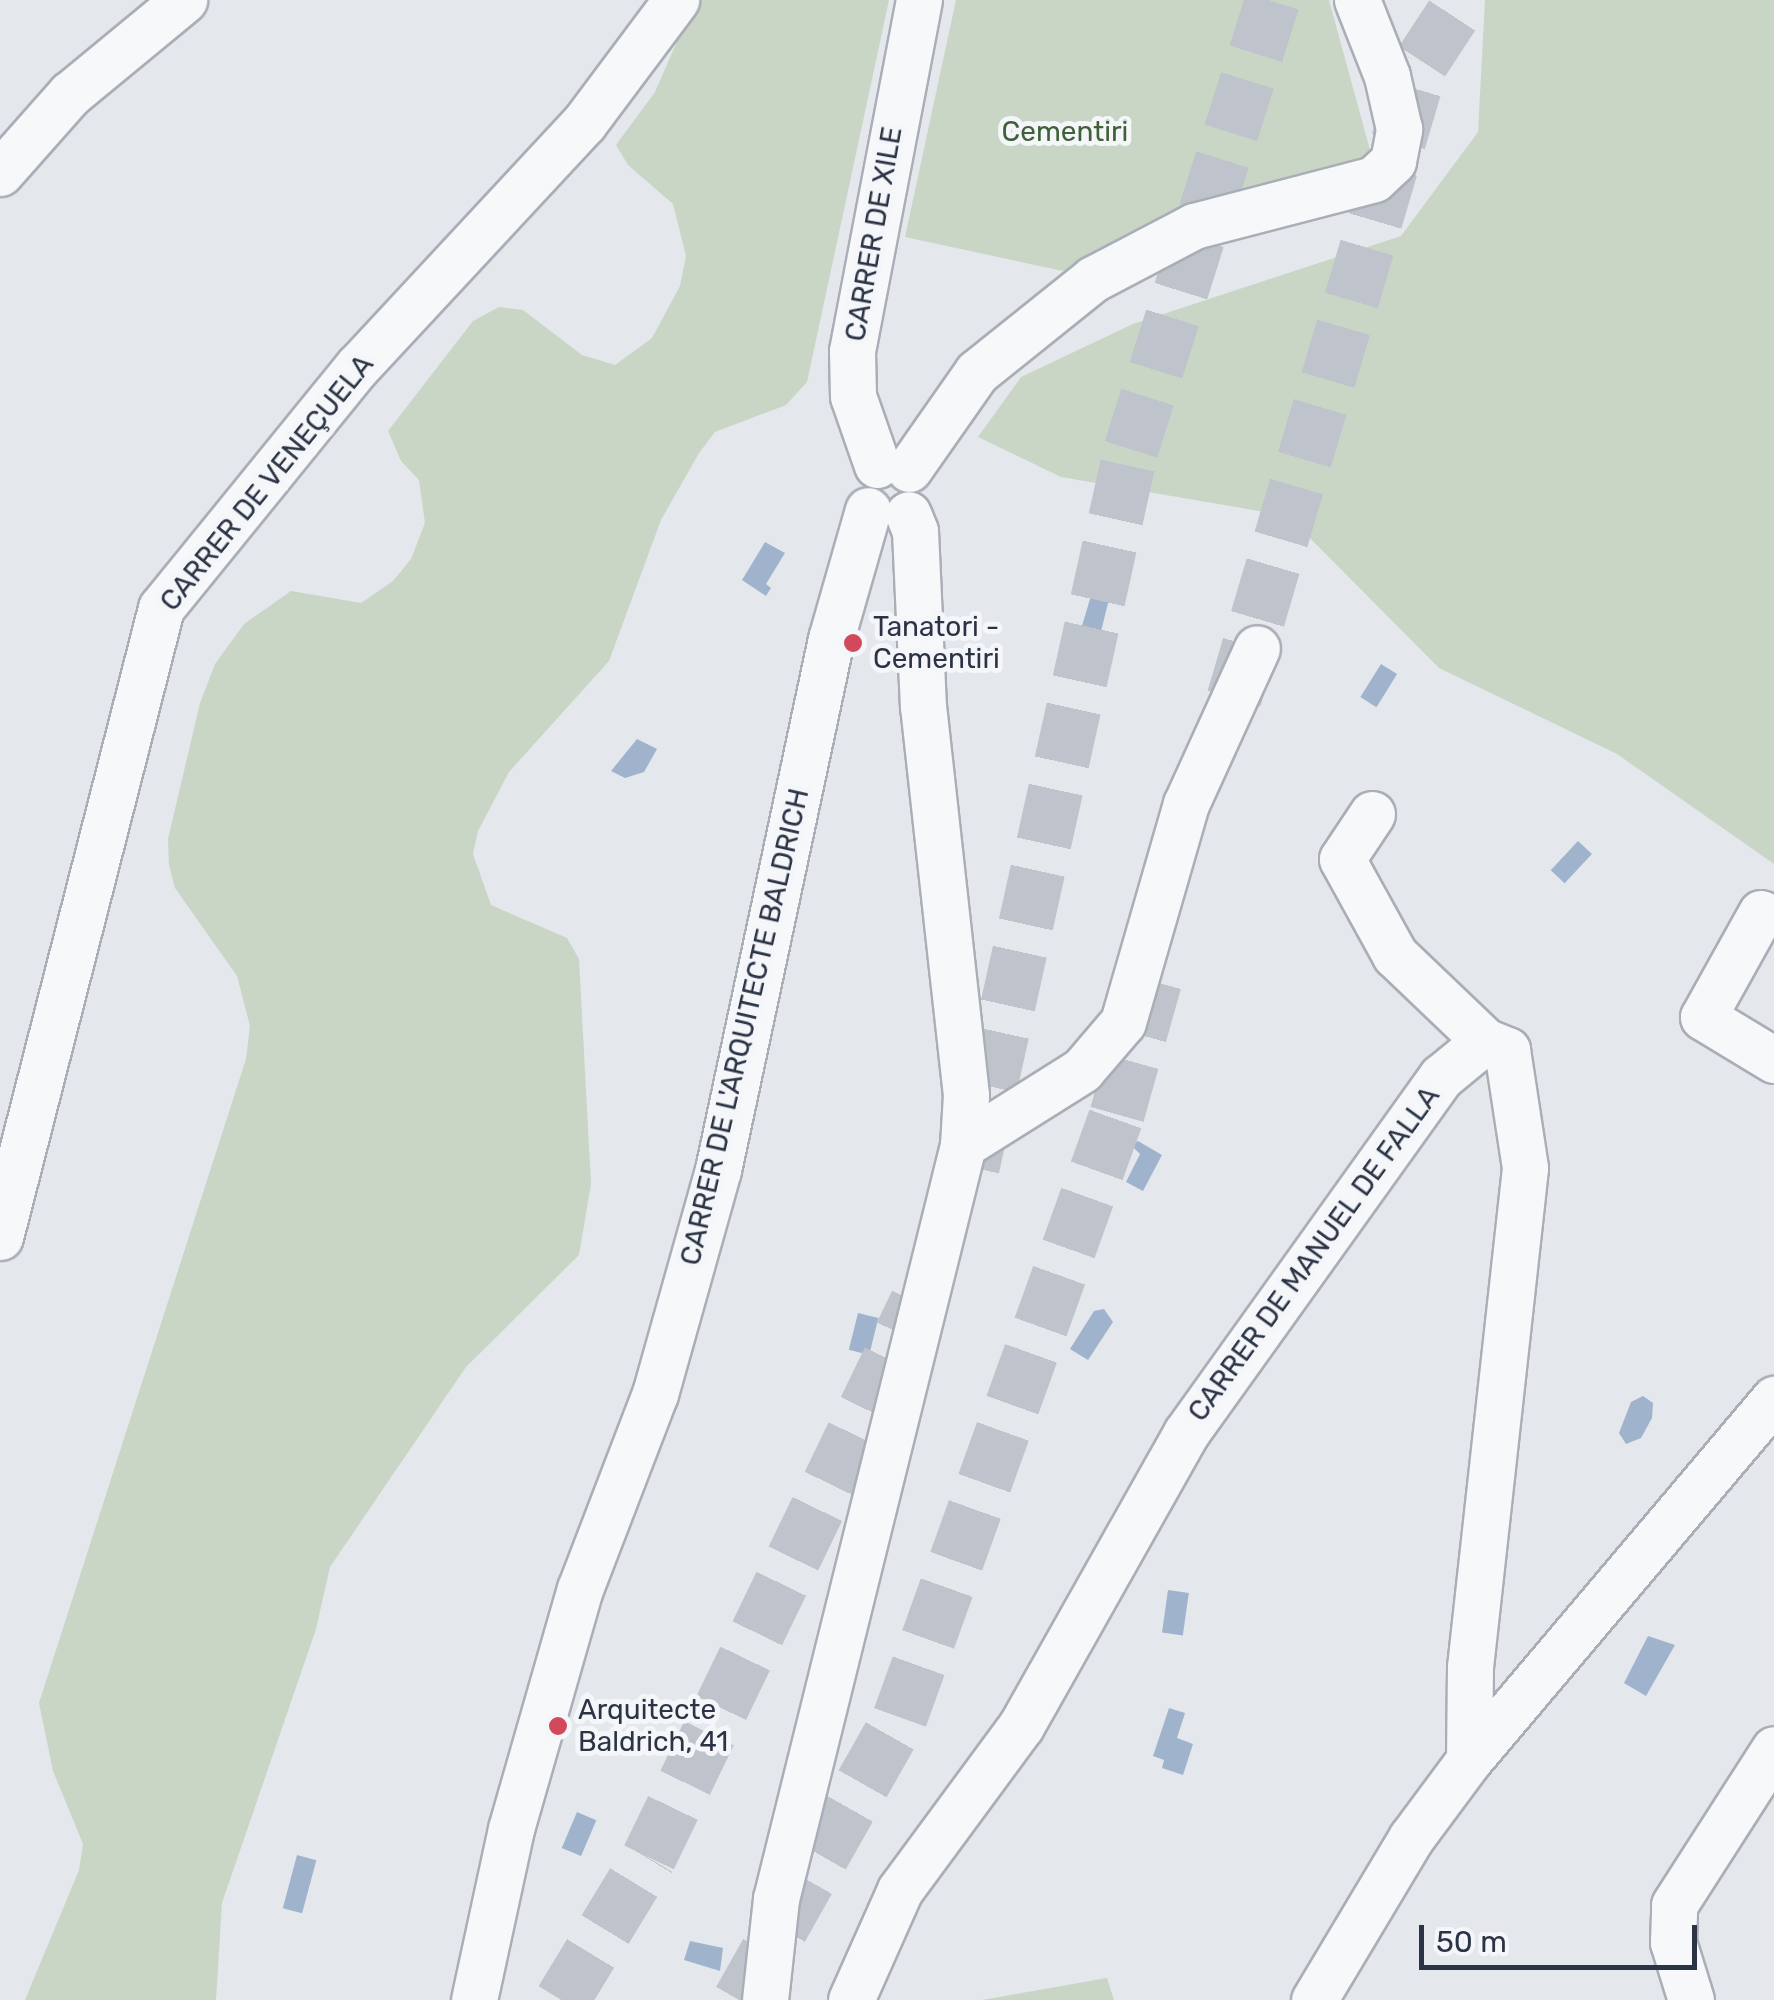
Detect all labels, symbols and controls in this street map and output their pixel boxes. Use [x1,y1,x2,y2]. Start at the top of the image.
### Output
park label: Cementiri [1002,115,1128,149]
street label: CARRER DE XILE [839,124,909,344]
street label: CARRER DE VENEÇUELA [153,348,381,618]
place label: Tanatori - Cementiri [873,610,1000,676]
marker: Tanatori - Cementiri [842,632,864,654]
street label: CARRER DE L'ARQUITECTE BALDRICH [674,785,816,1269]
street label: CARRER DE MANUEL DE FALLA [1181,1080,1447,1428]
place label: Arquitecte Baldrich, 41 [578,1693,728,1759]
marker: Arquitecte Baldrich, 41 [547,1715,569,1737]
scale bar [1424,1905,1702,1967]
text: 50 m [1436,1924,1507,1960]

